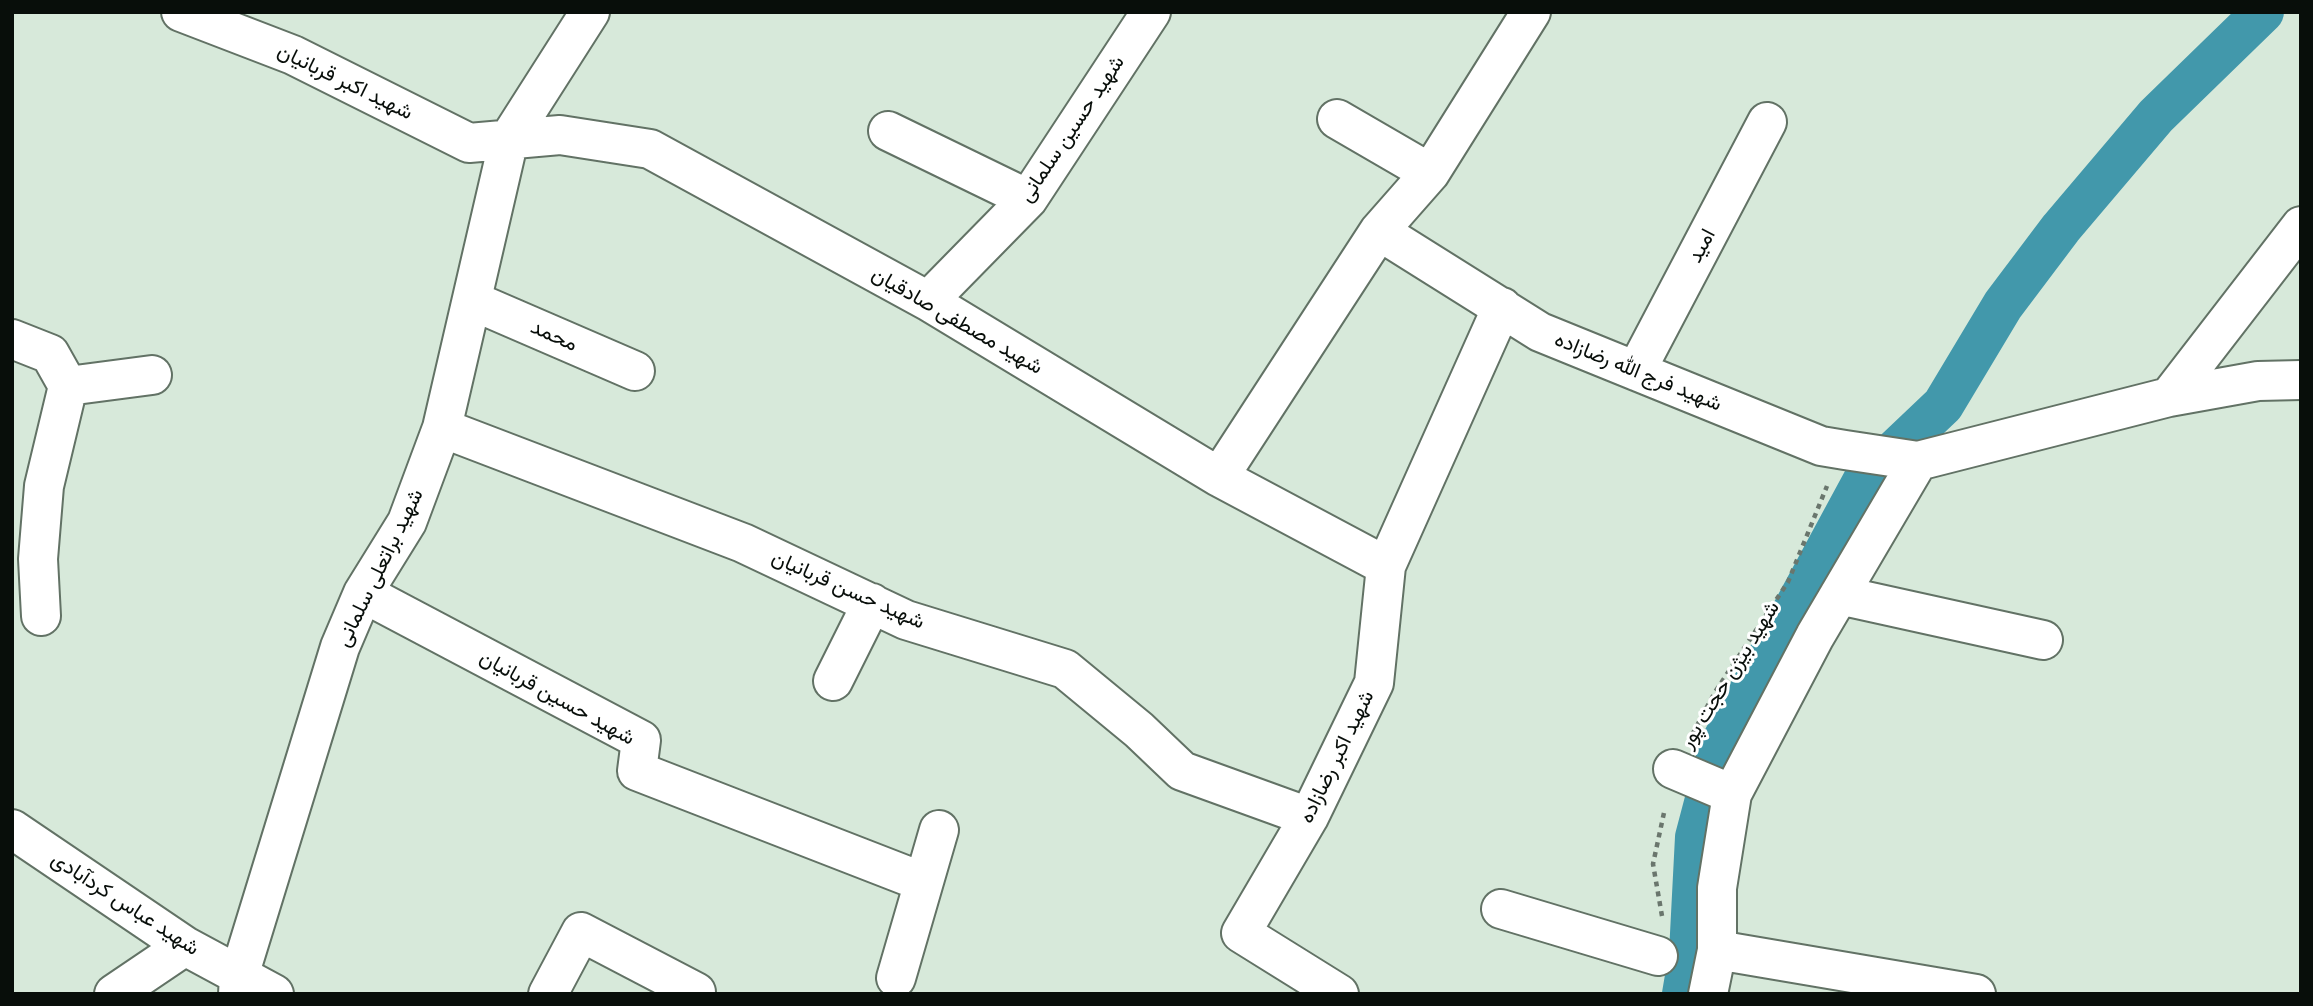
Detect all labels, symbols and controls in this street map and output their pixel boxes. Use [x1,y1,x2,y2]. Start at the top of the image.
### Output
street label: شهید اکبر قربانیان [273,38,417,126]
street label: شهید حسین سلمانی [1014,51,1130,207]
street label: امید [1683,225,1721,267]
street label: شهید مصطفی صادقیان [867,262,1047,380]
street label: محمد [527,315,581,357]
street label: شهید فرج الله رضازاده [1551,327,1725,417]
street label: شهید براتعلی سلمانی [331,485,429,651]
street label: شهید حسن قربانیان [768,545,928,635]
street label: شهید بیژن حجت پور [1675,597,1785,753]
street label: شهید حسین قربانیان [475,645,639,751]
street label: شهید اکبر رضازاده [1294,687,1380,827]
street label: شهید عباس کردآبادی [46,847,204,961]

